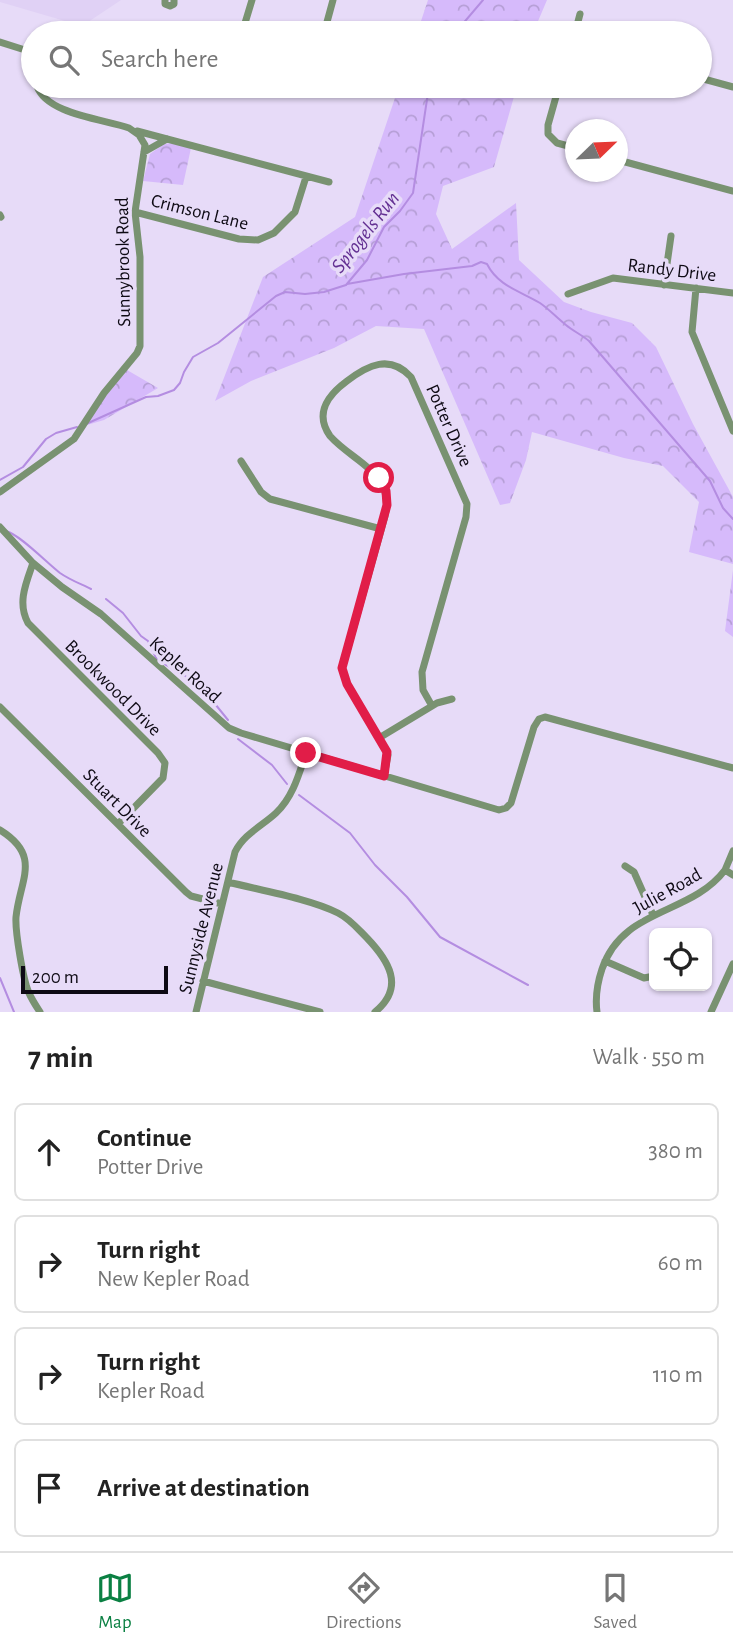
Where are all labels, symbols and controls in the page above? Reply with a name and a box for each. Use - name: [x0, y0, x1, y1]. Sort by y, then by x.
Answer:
- search box: [21, 21, 712, 98]
- icon: search: [45, 41, 83, 79]
- text: Search here: [101, 46, 219, 72]
- north arrow: [565, 119, 628, 182]
- water label: Sprogels Run: [327, 188, 404, 277]
- street label: Crimson Lane: [149, 191, 250, 234]
- street label: Sunnybrook Road: [113, 197, 134, 327]
- street label: Randy Drive: [626, 256, 717, 285]
- street label: Potter Drive: [422, 382, 475, 470]
- route start: [363, 462, 394, 493]
- street label: Kepler Road: [146, 633, 225, 707]
- street label: Brookwood Drive: [61, 636, 165, 740]
- route end: [290, 737, 321, 768]
- street label: Stuart Drive: [79, 765, 155, 841]
- street label: Sunnyside Avenue: [176, 861, 227, 996]
- street label: Julie Road: [631, 865, 705, 918]
- map controls: [649, 928, 712, 991]
- button: locate: [649, 928, 712, 991]
- scale bar: [21, 963, 168, 995]
- text: 200 m: [32, 968, 79, 987]
- text: 7 min: [28, 1043, 93, 1073]
- text: Walk · 550 m: [592, 1046, 705, 1069]
- text: Continue: [97, 1125, 192, 1151]
- icon: ahead: [30, 1133, 68, 1171]
- text: 380 m: [648, 1140, 703, 1163]
- text: Potter Drive: [97, 1156, 203, 1179]
- text: Turn right: [97, 1237, 200, 1263]
- icon: right: [30, 1245, 68, 1283]
- text: 60 m: [658, 1252, 703, 1275]
- text: New Kepler Road: [97, 1268, 250, 1291]
- text: Turn right: [97, 1349, 200, 1375]
- icon: right: [30, 1357, 68, 1395]
- text: 110 m: [653, 1364, 703, 1387]
- text: Kepler Road: [97, 1380, 205, 1403]
- icon: arrive: [30, 1469, 68, 1507]
- text: Arrive at destination: [97, 1475, 310, 1501]
- tab: Map: [96, 1569, 134, 1634]
- tab: Directions: [326, 1569, 402, 1634]
- tab: Saved: [594, 1569, 637, 1634]

